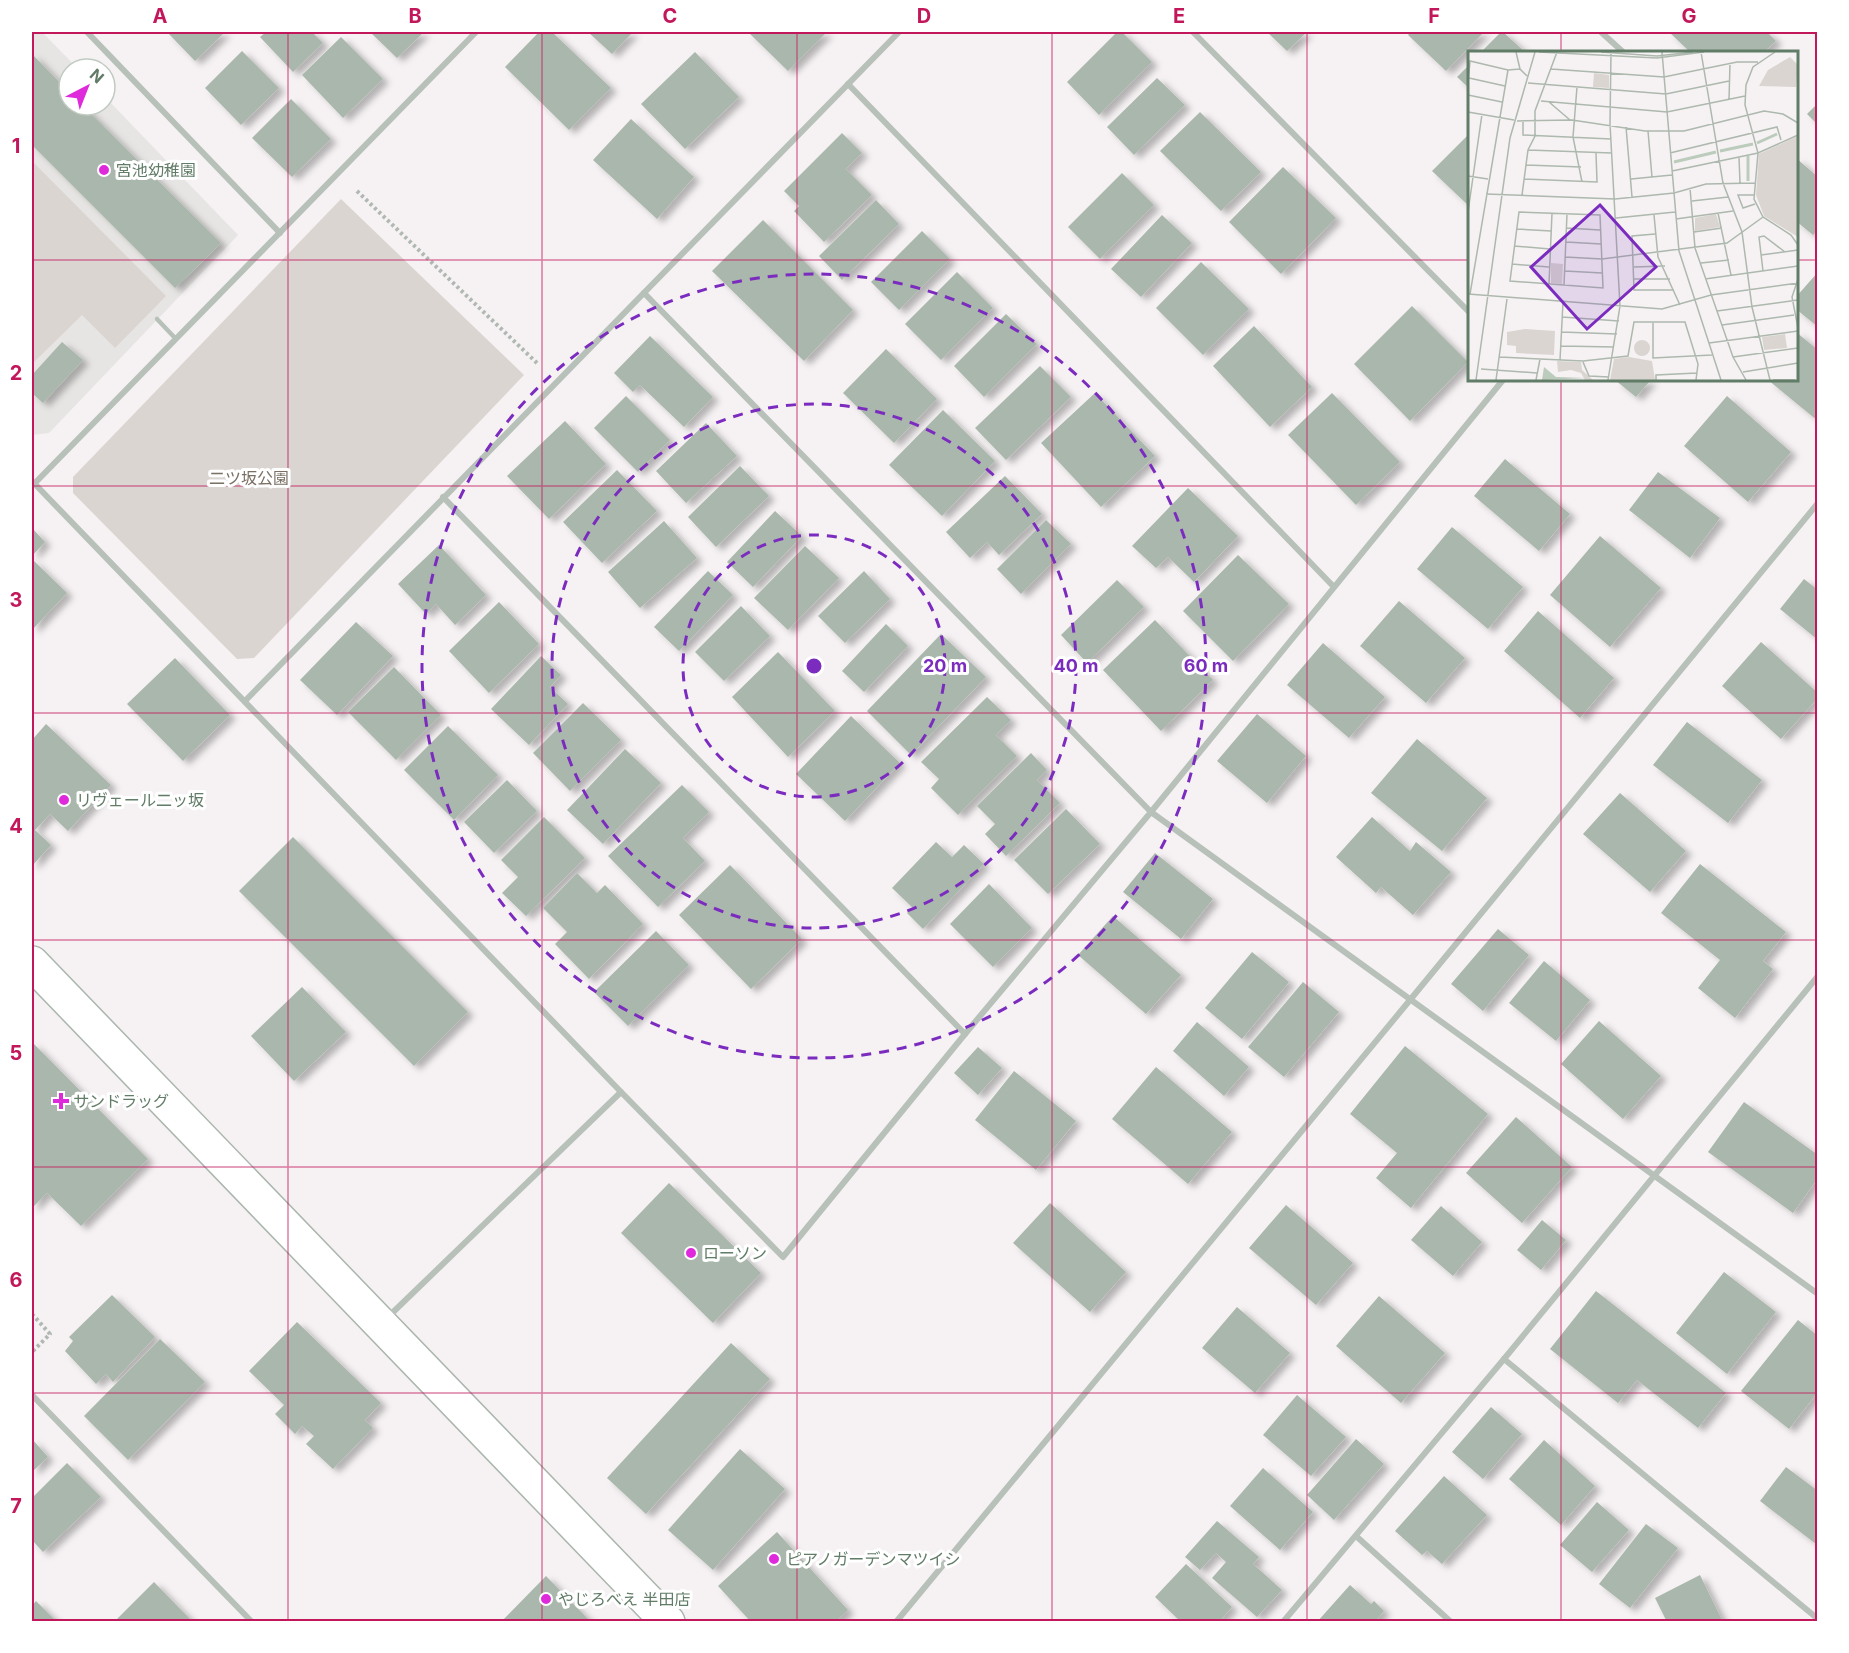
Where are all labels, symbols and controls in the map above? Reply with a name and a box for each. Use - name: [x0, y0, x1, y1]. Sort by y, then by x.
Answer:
- text: A: [153, 4, 168, 28]
- text: B: [408, 4, 422, 28]
- text: C: [663, 4, 677, 28]
- text: D: [917, 4, 931, 28]
- text: E: [1173, 4, 1185, 28]
- text: F: [1428, 4, 1440, 28]
- text: G: [1681, 4, 1697, 28]
- inset map: [1468, 51, 1798, 381]
- north arrow: [57, 57, 117, 117]
- text: N: [86, 64, 108, 87]
- text: 1: [12, 134, 20, 158]
- place label: 宮池幼稚園: [116, 160, 196, 180]
- marker: 宮池幼稚園: [97, 163, 111, 177]
- text: 2: [10, 361, 22, 385]
- park label: 二ツ坂公園: [209, 468, 289, 488]
- text: 3: [10, 588, 22, 612]
- text: 20 m: [923, 655, 967, 676]
- text: 40 m: [1054, 655, 1099, 676]
- text: 60 m: [1184, 655, 1228, 676]
- centre of rings: [804, 656, 824, 676]
- place label: リヴェール二ッ坂: [76, 790, 204, 810]
- marker: リヴェール二ッ坂: [57, 793, 71, 807]
- text: 4: [9, 814, 23, 838]
- text: 5: [10, 1041, 22, 1065]
- place label: サンドラッグ: [73, 1091, 169, 1111]
- marker: サンドラッグ: [54, 1094, 68, 1108]
- place label: ローソン: [703, 1243, 767, 1263]
- marker: ローソン: [684, 1246, 698, 1260]
- text: 6: [10, 1268, 23, 1292]
- text: 7: [10, 1494, 22, 1518]
- place label: ピアノガーデンマツイシ: [786, 1549, 961, 1569]
- marker: ピアノガーデンマツイシ: [767, 1552, 781, 1566]
- place label: やじろべえ 半田店: [558, 1589, 691, 1609]
- marker: やじろべえ 半田店: [539, 1592, 553, 1606]

